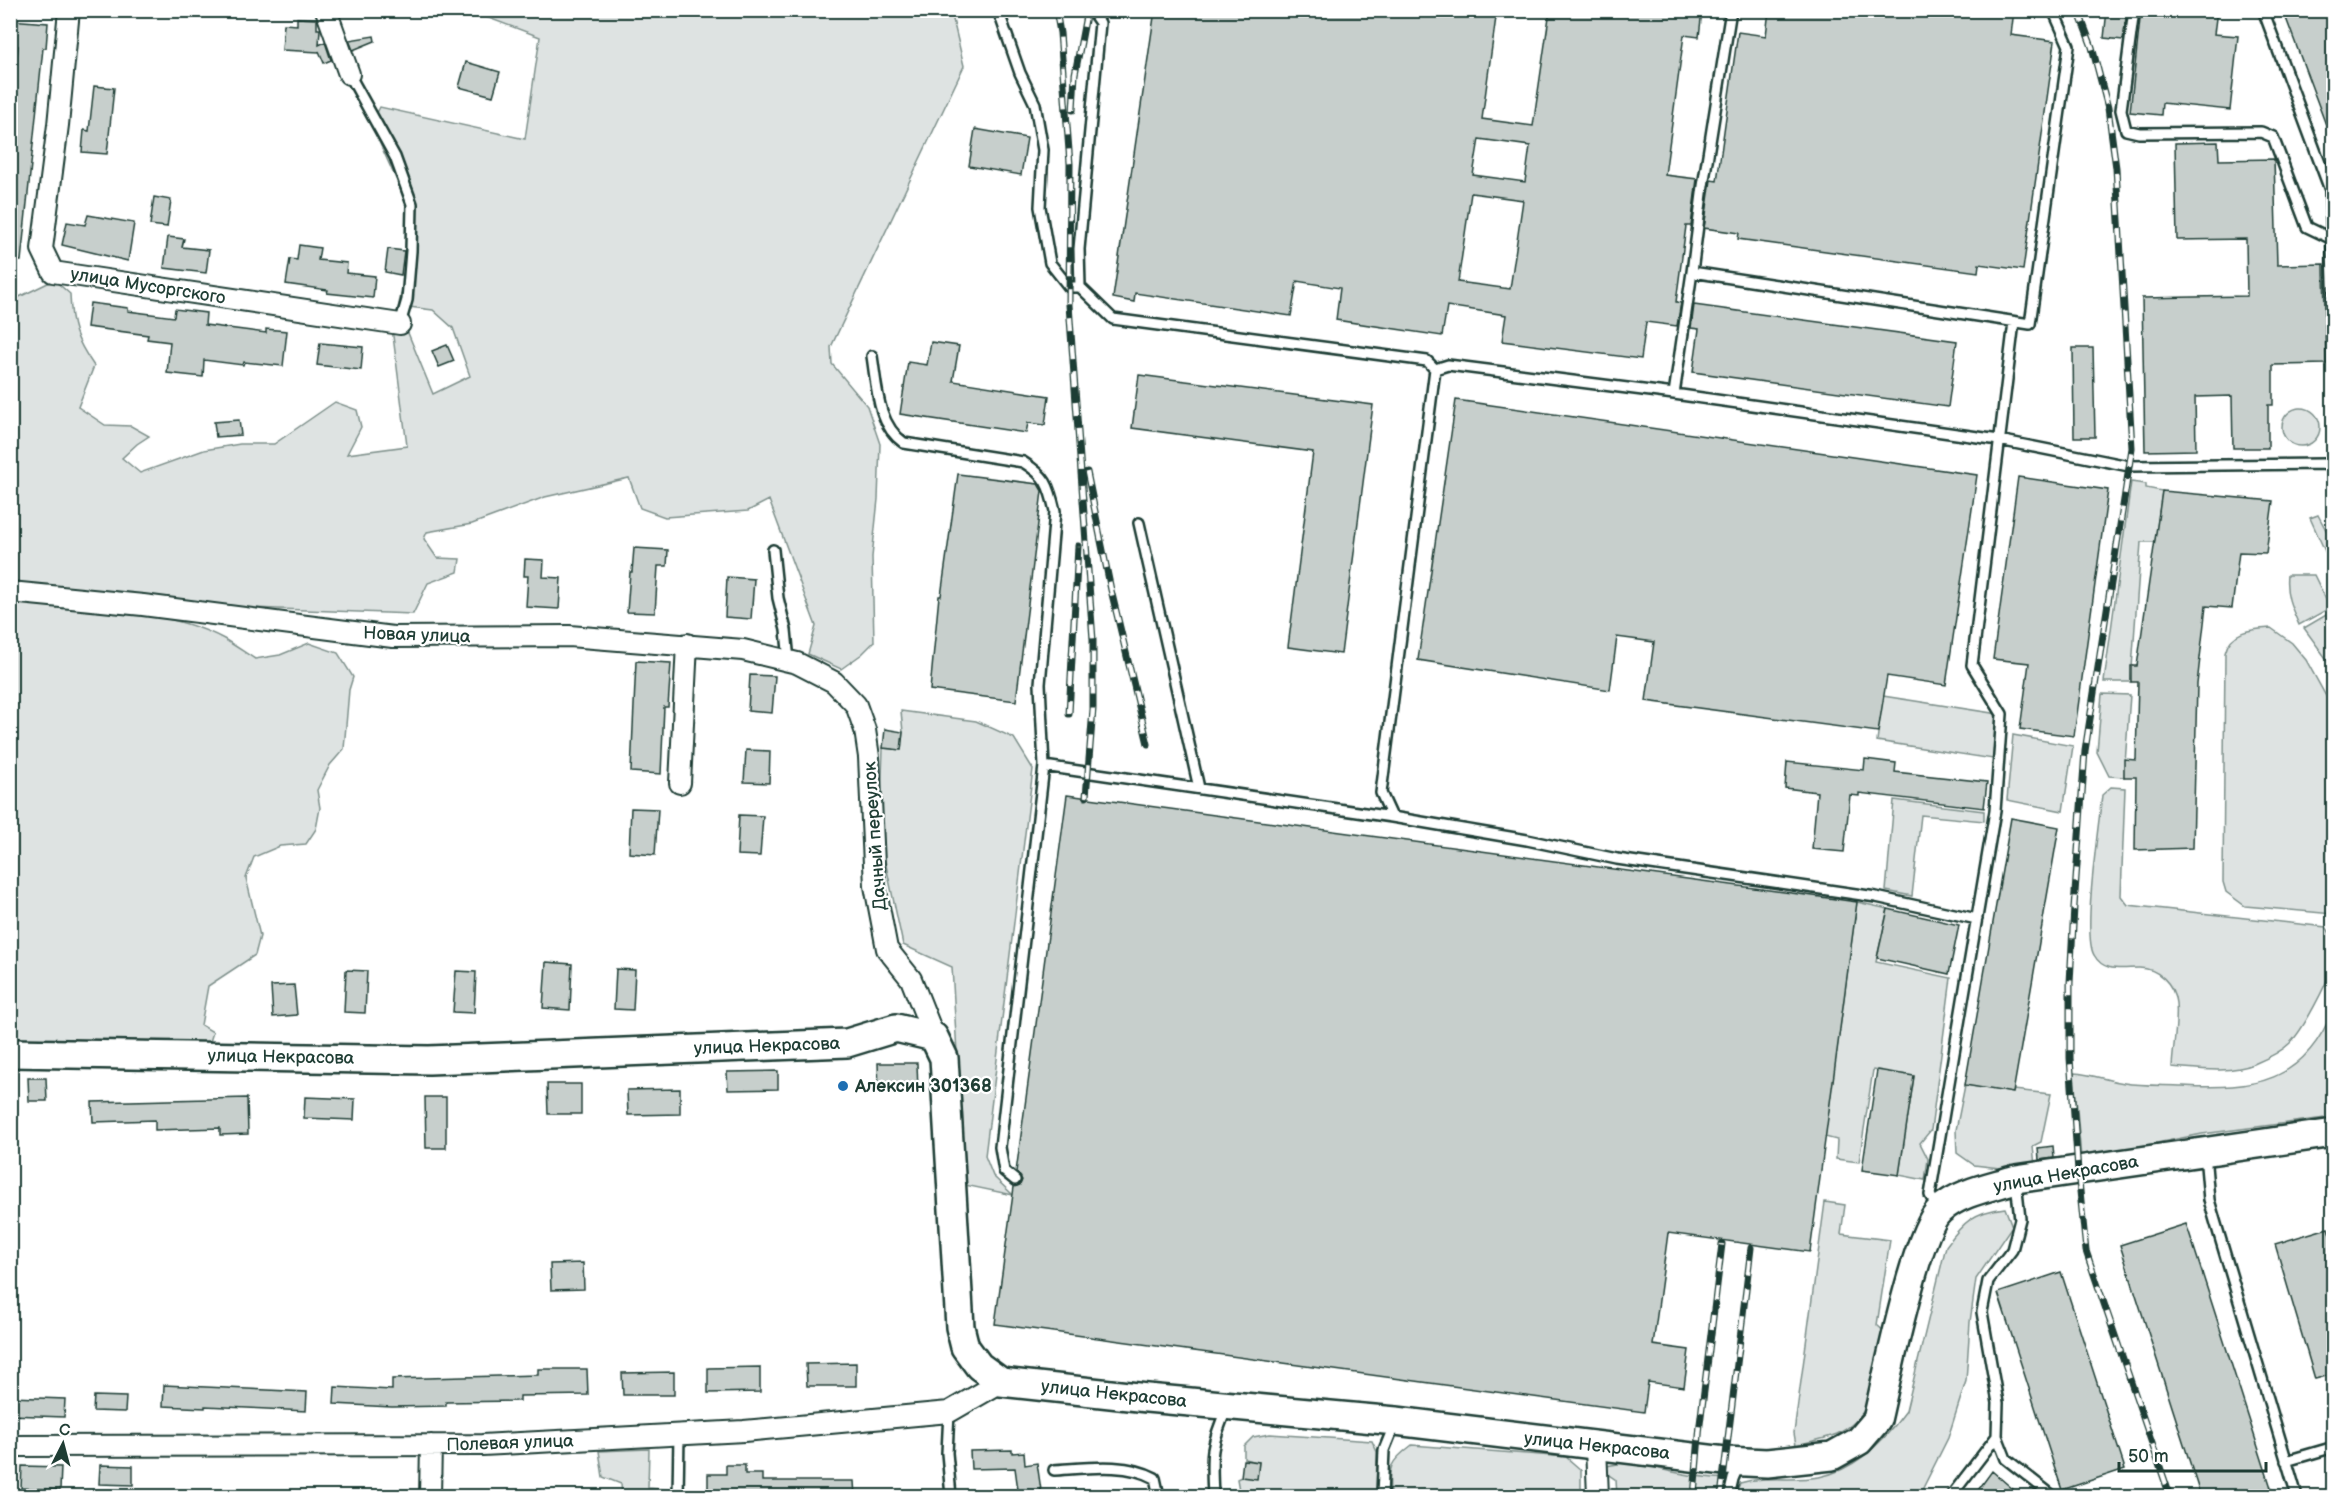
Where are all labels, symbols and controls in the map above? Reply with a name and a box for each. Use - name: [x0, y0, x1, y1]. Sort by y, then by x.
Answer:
- street label: улица Мусоргского: [69, 263, 227, 309]
- street label: Новая улица: [363, 623, 471, 647]
- street label: Дачный переулок: [859, 760, 891, 911]
- street label: улица Некрасова: [693, 1033, 841, 1059]
- street label: улица Некрасова: [207, 1045, 355, 1069]
- place label: Алексин 301368: [854, 1076, 992, 1097]
- marker: Алексин 301368: [836, 1079, 850, 1093]
- street label: улица Некрасова: [1992, 1151, 2140, 1197]
- street label: улица Некрасова: [1040, 1376, 1188, 1412]
- north arrow: [33, 1414, 93, 1474]
- text: С: [58, 1421, 71, 1441]
- street label: улица Некрасова: [1523, 1428, 1671, 1464]
- street label: Полевая улица: [446, 1430, 575, 1456]
- scale bar: [2119, 1435, 2266, 1473]
- text: 50 m: [2128, 1446, 2169, 1467]

